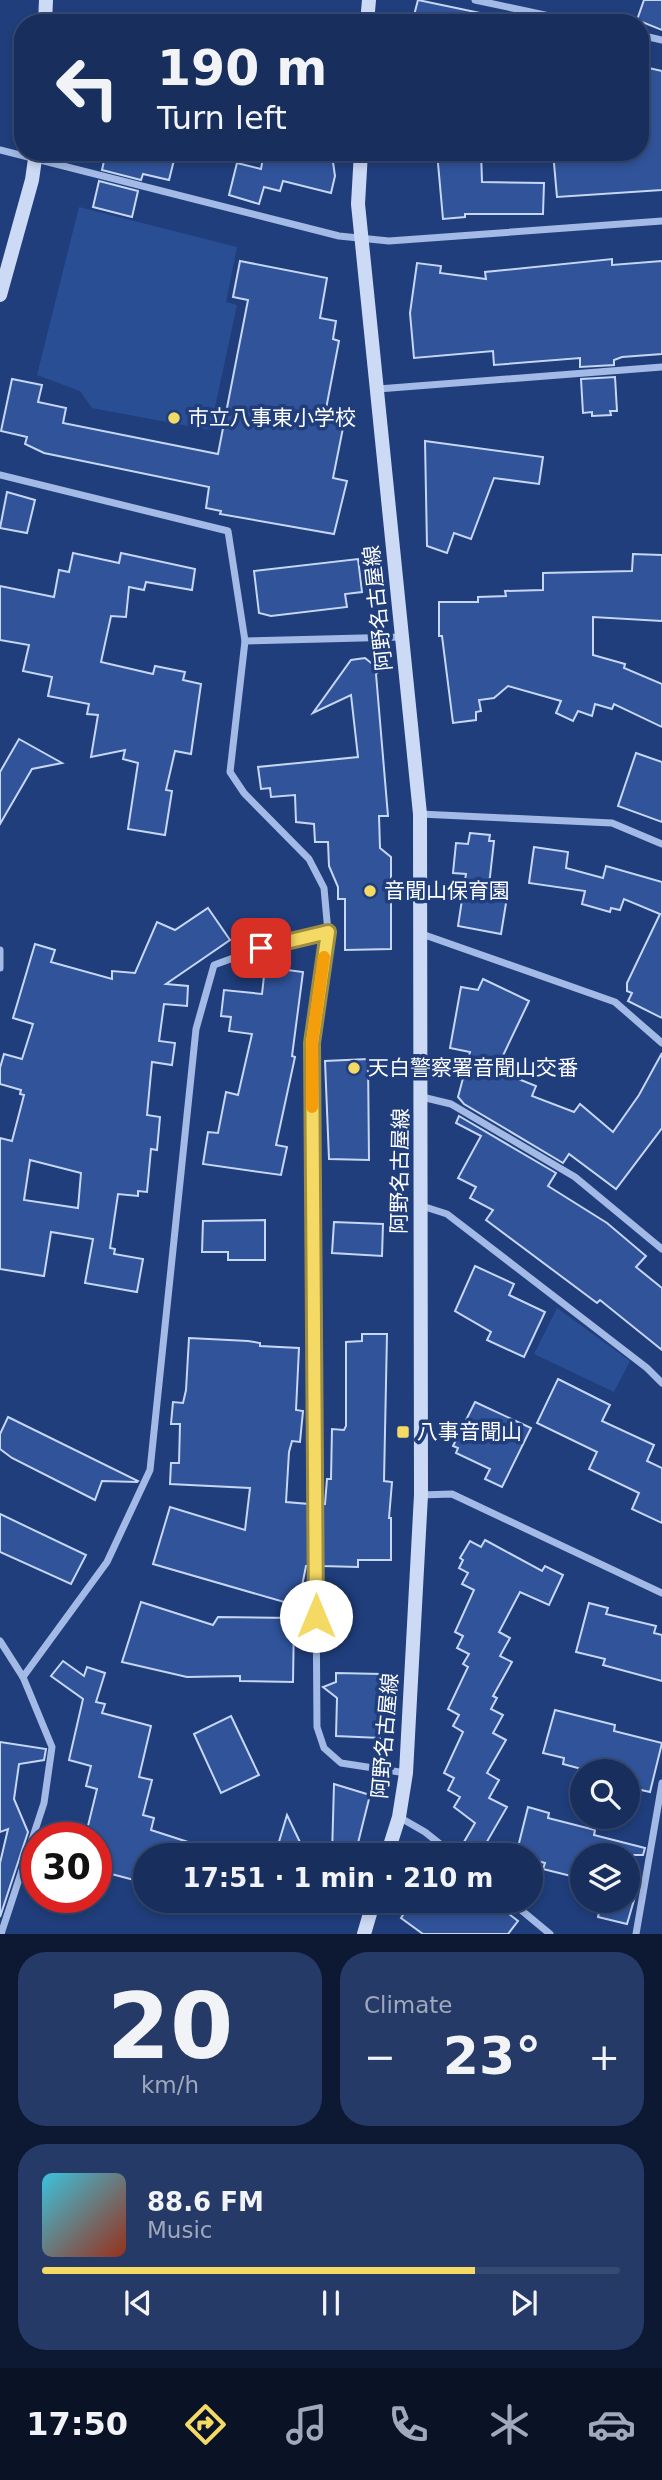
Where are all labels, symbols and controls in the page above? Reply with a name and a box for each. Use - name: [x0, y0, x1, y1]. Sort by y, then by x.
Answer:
- text: 190 m: [157, 40, 327, 97]
- icon: left: [42, 42, 133, 133]
- text: Turn left: [157, 99, 287, 137]
- place label: 市立八事東小学校: [188, 406, 356, 430]
- marker: 市立八事東小学校: [166, 410, 182, 426]
- street label: 阿野名古屋線: [359, 544, 397, 672]
- place label: 音聞山保育園: [384, 879, 510, 903]
- marker: 音聞山保育園: [362, 883, 378, 899]
- pin: [231, 918, 291, 978]
- icon: arrive: [242, 929, 280, 967]
- place label: 天白警察署音聞山交番: [368, 1056, 578, 1080]
- marker: 天白警察署音聞山交番: [346, 1060, 362, 1076]
- street label: 阿野名古屋線: [387, 1108, 413, 1234]
- place label: 八事音聞山: [417, 1420, 522, 1444]
- marker: 八事音聞山: [395, 1424, 411, 1440]
- position arrow: [279, 1579, 353, 1653]
- street label: 阿野名古屋線: [368, 1672, 402, 1800]
- map controls: [570, 1759, 640, 1913]
- button: search: [570, 1759, 640, 1829]
- speed limit sign: 30: [21, 1822, 112, 1913]
- button: layers: [570, 1843, 640, 1913]
- text: 17:51 · 1 min · 210 m: [183, 1863, 493, 1893]
- text: 20: [107, 1974, 233, 2079]
- text: Climate: [364, 1992, 453, 2018]
- text: 23°: [443, 2026, 541, 2086]
- text: −: [364, 2035, 396, 2079]
- text: +: [588, 2035, 620, 2079]
- text: km/h: [141, 2072, 199, 2098]
- text: 88.6 FM: [147, 2187, 264, 2217]
- text: Music: [147, 2217, 212, 2243]
- icon: previous: [119, 2284, 157, 2322]
- icon: pause: [312, 2284, 350, 2322]
- icon: next: [505, 2284, 543, 2322]
- icon: directions: [181, 2400, 230, 2449]
- icon: music: [282, 2400, 331, 2449]
- icon: phone: [384, 2400, 433, 2449]
- icon: climate: [485, 2400, 534, 2449]
- icon: car: [587, 2400, 636, 2449]
- text: 17:50: [26, 2405, 128, 2443]

